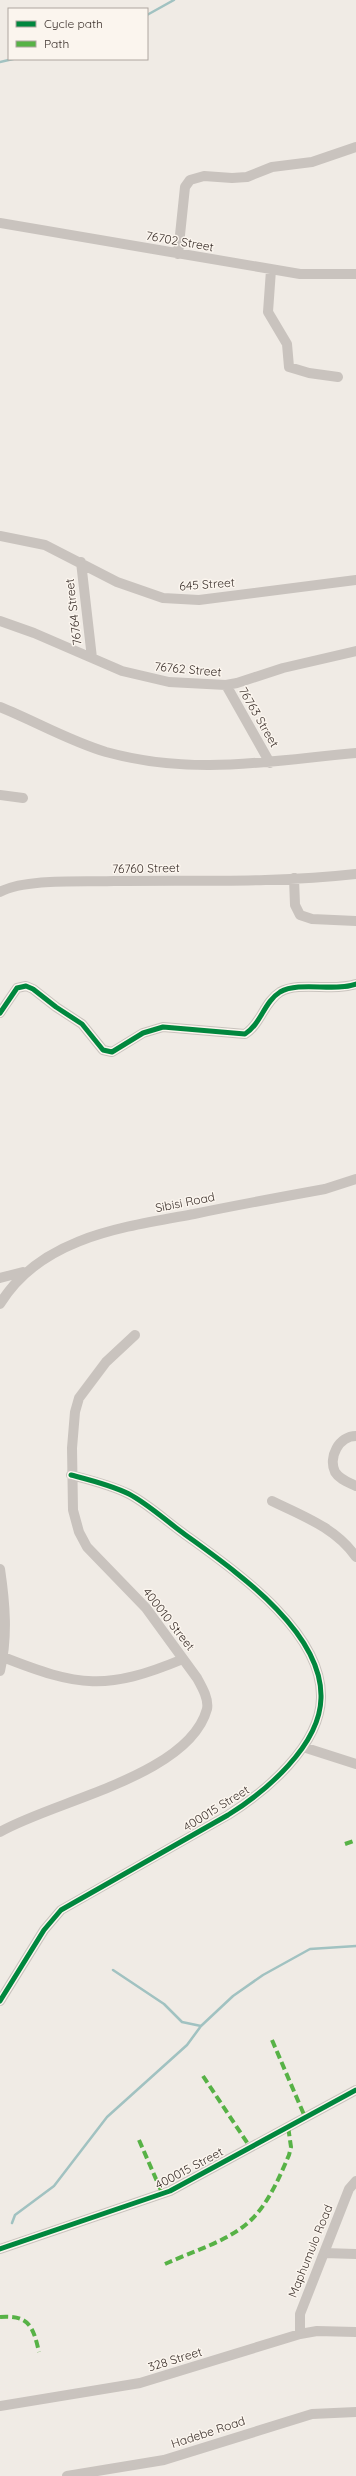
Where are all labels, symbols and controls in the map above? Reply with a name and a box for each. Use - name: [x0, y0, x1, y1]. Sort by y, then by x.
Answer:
- legend: [8, 8, 148, 60]
- text: Cycle path: [44, 16, 103, 31]
- text: Path: [44, 36, 69, 51]
- street label: 76702 Street: [145, 228, 215, 254]
- street label: 645 Street: [179, 575, 235, 593]
- street label: 76764 Street: [61, 578, 85, 646]
- street label: 76762 Street: [154, 659, 222, 679]
- street label: 76763 Street: [236, 684, 282, 750]
- street label: 76760 Street: [112, 860, 180, 876]
- street label: Sibisi Road: [154, 1189, 216, 1215]
- street label: 400010 Street: [140, 1585, 198, 1653]
- street label: 400015 Street: [180, 1782, 252, 1834]
- street label: 400015 Street: [152, 2144, 226, 2192]
- street label: Maphumulo Road: [285, 2202, 335, 2300]
- street label: 328 Street: [146, 2344, 204, 2374]
- street label: Hadebe Road: [169, 2413, 247, 2451]

